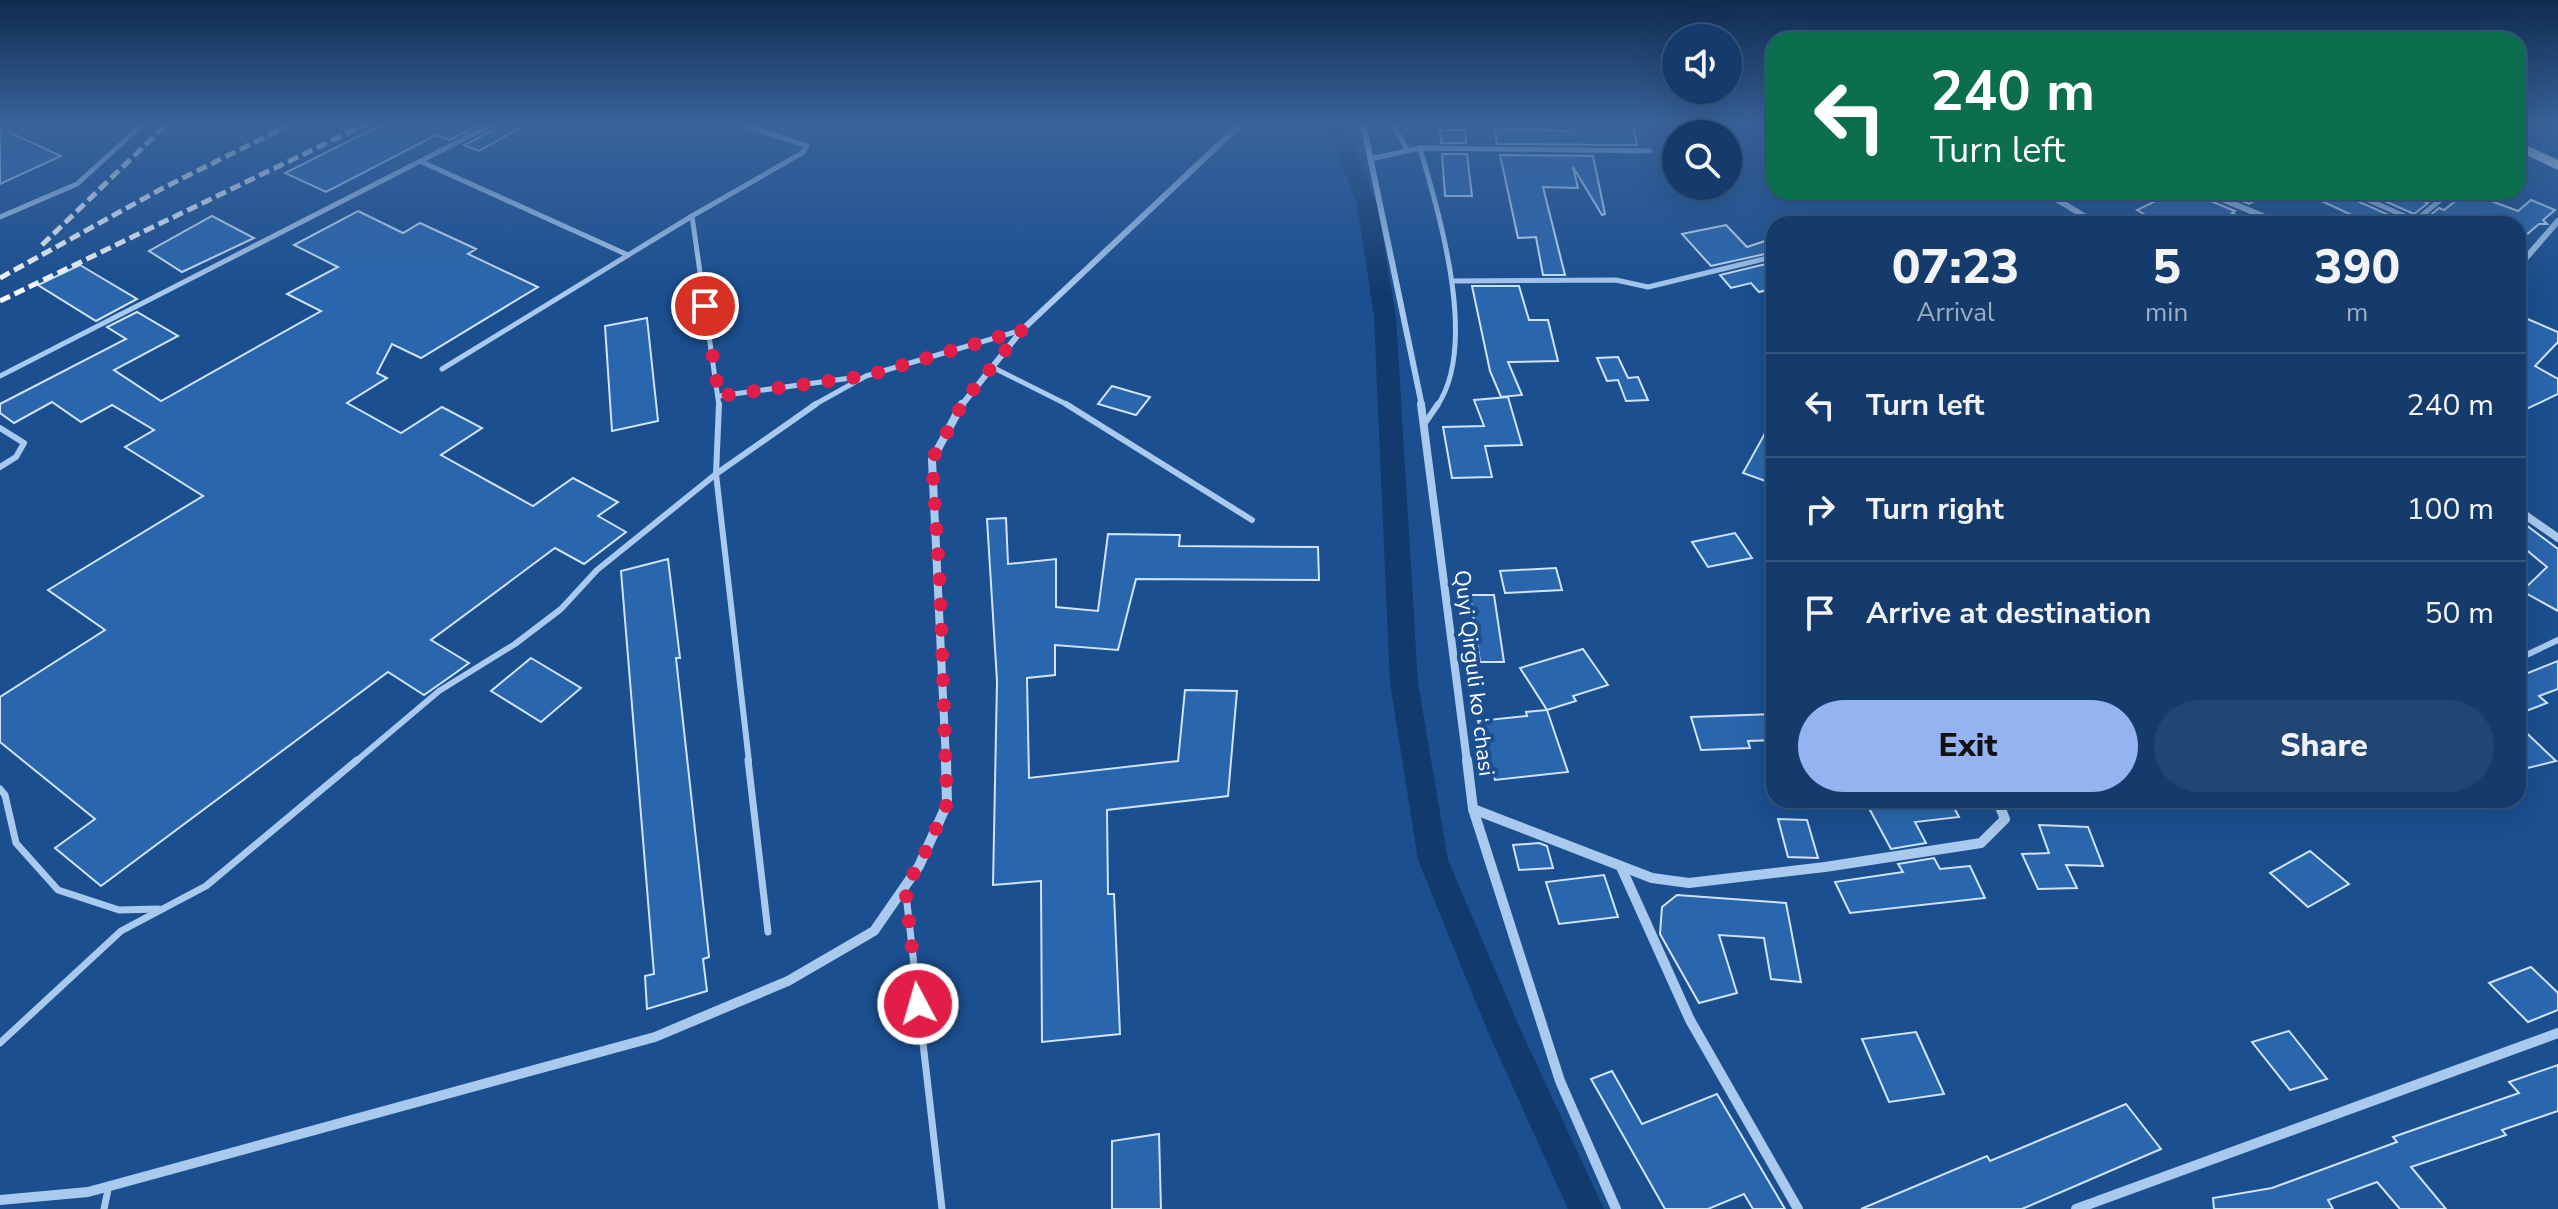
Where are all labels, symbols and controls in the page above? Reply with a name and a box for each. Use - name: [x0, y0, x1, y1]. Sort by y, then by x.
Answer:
- map controls: [1662, 24, 1742, 200]
- button: sound: [1662, 24, 1742, 104]
- text: 240 m: [1930, 53, 2095, 130]
- icon: left: [1798, 64, 1902, 168]
- button: search: [1662, 120, 1742, 200]
- text: Turn left: [1930, 126, 2065, 175]
- text: 07:23: [1892, 234, 2019, 300]
- text: 5: [2152, 234, 2181, 300]
- text: 390: [2314, 234, 2400, 300]
- pin: [671, 272, 739, 340]
- icon: arrive: [683, 284, 727, 328]
- text: Arrival: [1916, 295, 1995, 330]
- text: min: [2145, 295, 2188, 330]
- text: m: [2346, 295, 2368, 330]
- icon: left: [1798, 383, 1842, 427]
- text: Turn left: [1866, 385, 1984, 426]
- text: 240 m: [2407, 385, 2494, 426]
- icon: right: [1798, 487, 1842, 531]
- text: Turn right: [1866, 489, 2004, 530]
- text: 100 m: [2407, 489, 2494, 530]
- street label: Quyi Qirguli koʻchasi: [1446, 568, 1502, 778]
- icon: arrive: [1798, 591, 1842, 635]
- text: Arrive at destination: [1866, 593, 2151, 634]
- text: 50 m: [2425, 593, 2494, 634]
- button: Exit: [1798, 700, 2138, 792]
- button: Share: [2154, 700, 2494, 792]
- position arrow: [876, 962, 960, 1046]

